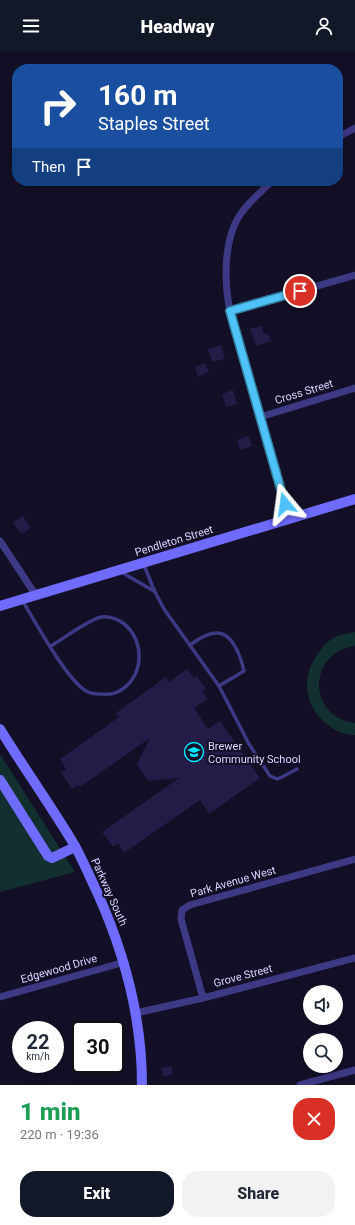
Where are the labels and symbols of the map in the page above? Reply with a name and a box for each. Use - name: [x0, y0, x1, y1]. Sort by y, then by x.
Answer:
- pin: [283, 274, 317, 308]
- street label: Cross Street: [273, 377, 335, 407]
- position arrow: [264, 483, 306, 525]
- street label: Pendleton Street: [133, 523, 215, 559]
- place label: Brewer Community School: [208, 740, 301, 766]
- school or university icon: Brewer Community School: [183, 741, 205, 763]
- street label: Parkway South: [88, 856, 130, 928]
- street label: Park Avenue West: [189, 863, 278, 900]
- street label: Edgewood Drive: [19, 952, 99, 986]
- street label: Grove Street: [212, 962, 274, 990]
- speed limit sign: 30: [72, 1021, 124, 1073]

